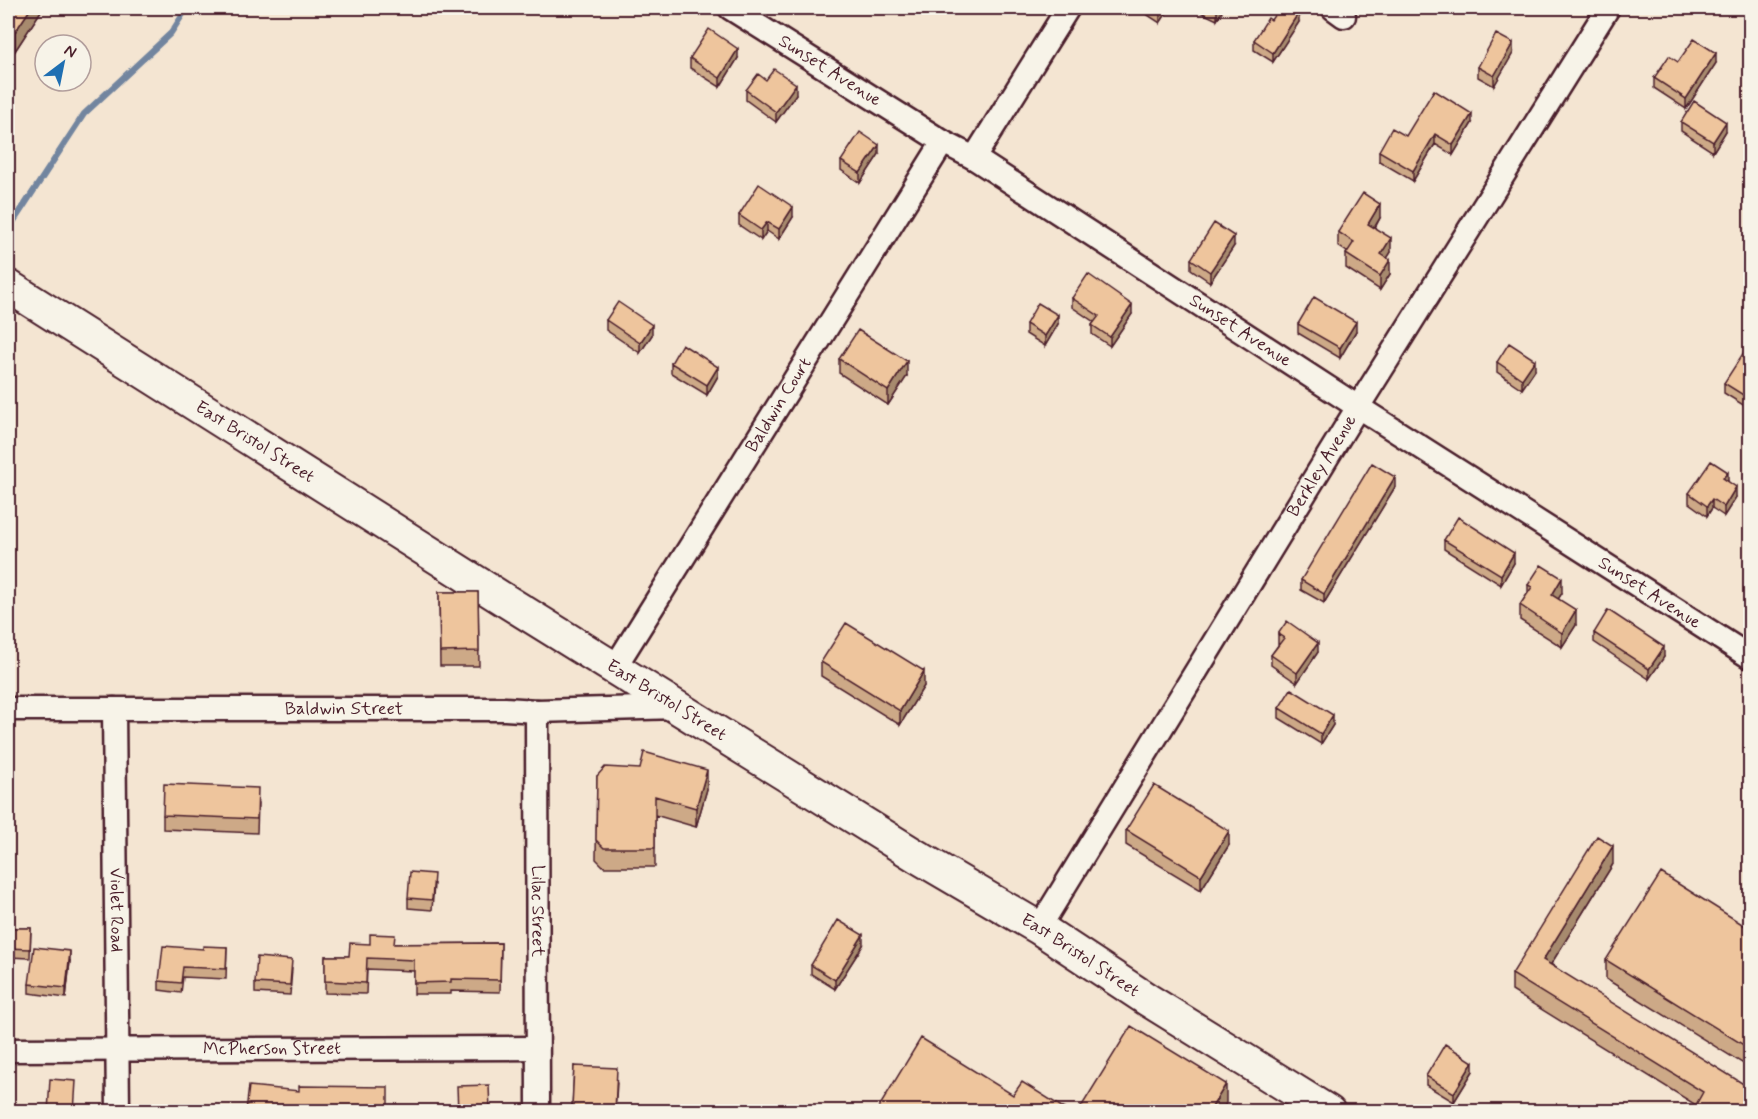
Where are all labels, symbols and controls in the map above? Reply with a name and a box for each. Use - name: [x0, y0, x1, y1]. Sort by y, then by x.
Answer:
- street label: Sunset Avenue: [774, 29, 886, 112]
- north arrow: [33, 33, 93, 93]
- text: N: [60, 40, 80, 63]
- street label: Sunset Avenue: [1185, 289, 1296, 373]
- street label: Baldwin Court: [740, 353, 818, 457]
- street label: East Bristol Street: [190, 395, 319, 489]
- street label: Berkley Avenue: [1282, 410, 1362, 521]
- street label: Sunset Avenue: [1594, 551, 1706, 635]
- street label: East Bristol Street: [602, 654, 731, 747]
- street label: Baldwin Street: [285, 697, 403, 721]
- street label: Lilac Street: [525, 865, 550, 957]
- street label: Violet Road: [104, 868, 128, 952]
- street label: East Bristol Street: [1016, 908, 1144, 1003]
- street label: McPherson Street: [203, 1037, 341, 1061]

